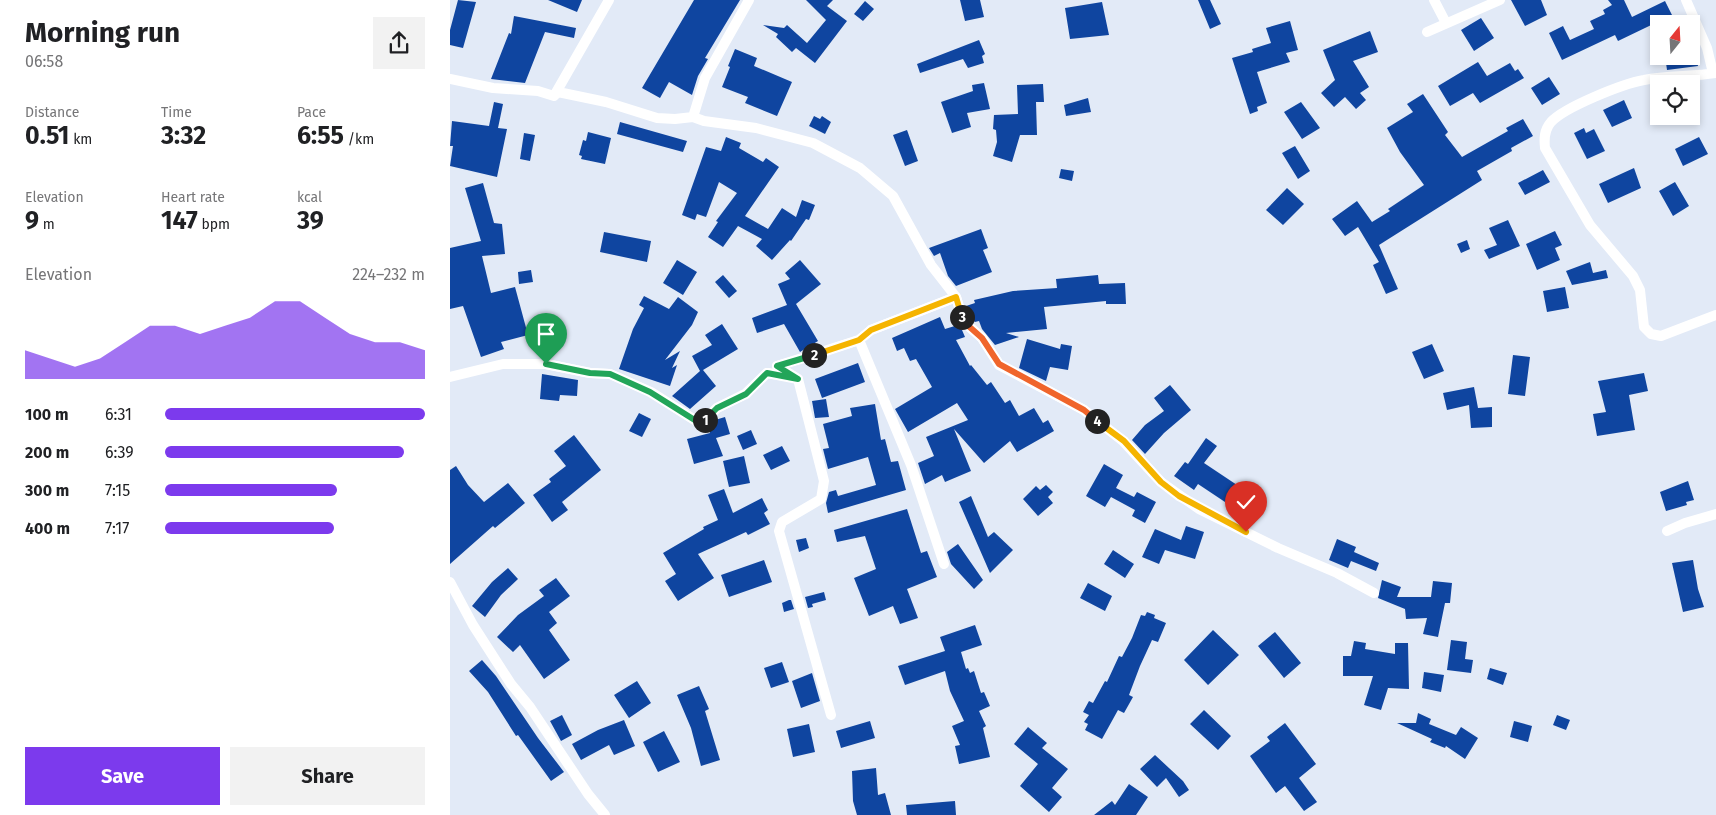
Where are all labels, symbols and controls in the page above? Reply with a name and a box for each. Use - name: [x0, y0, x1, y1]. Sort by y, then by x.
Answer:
- north arrow: [1650, 15, 1700, 65]
- map controls: [1650, 15, 1700, 125]
- text: Morning run: [25, 16, 180, 49]
- button: share: [373, 17, 425, 69]
- text: 06:58: [25, 52, 63, 71]
- button: locate: [1650, 75, 1700, 125]
- text: Distance: [25, 104, 79, 121]
- text: Time: [161, 104, 192, 121]
- text: Pace: [297, 104, 326, 121]
- text: 0.51: [25, 121, 69, 151]
- text: 3:32: [161, 121, 206, 151]
- text: 6:55: [297, 121, 344, 151]
- text: km: [69, 131, 92, 148]
- text: /km: [344, 131, 374, 148]
- text: Elevation: [25, 189, 84, 206]
- text: Heart rate: [161, 189, 225, 206]
- text: kcal: [297, 189, 322, 206]
- text: 9: [25, 206, 39, 236]
- text: 147: [161, 206, 198, 236]
- text: 39: [297, 206, 324, 236]
- text: m: [39, 216, 55, 233]
- text: bpm: [198, 216, 230, 233]
- text: Elevation: [25, 265, 92, 284]
- text: 224–232 m: [352, 265, 425, 284]
- pin: 3: [950, 304, 974, 330]
- text: 3: [959, 309, 966, 326]
- pin: [525, 313, 567, 364]
- icon: arrive: [532, 320, 560, 348]
- pin: 2: [802, 342, 826, 368]
- text: 2: [811, 347, 818, 364]
- text: 100 m: [25, 405, 68, 424]
- text: 6:31: [105, 405, 132, 424]
- pin: 1: [692, 408, 718, 432]
- pin: 4: [1084, 408, 1110, 434]
- text: 1: [702, 412, 709, 429]
- text: 4: [1094, 413, 1101, 430]
- text: 200 m: [25, 443, 69, 462]
- text: 6:39: [105, 443, 134, 462]
- text: 300 m: [25, 481, 69, 500]
- text: 7:15: [105, 481, 130, 500]
- pin: [1225, 481, 1267, 532]
- icon: check: [1232, 488, 1260, 516]
- text: 400 m: [25, 519, 70, 538]
- text: 7:17: [105, 519, 129, 538]
- button: Save: [25, 747, 220, 805]
- button: Share: [230, 747, 425, 805]

